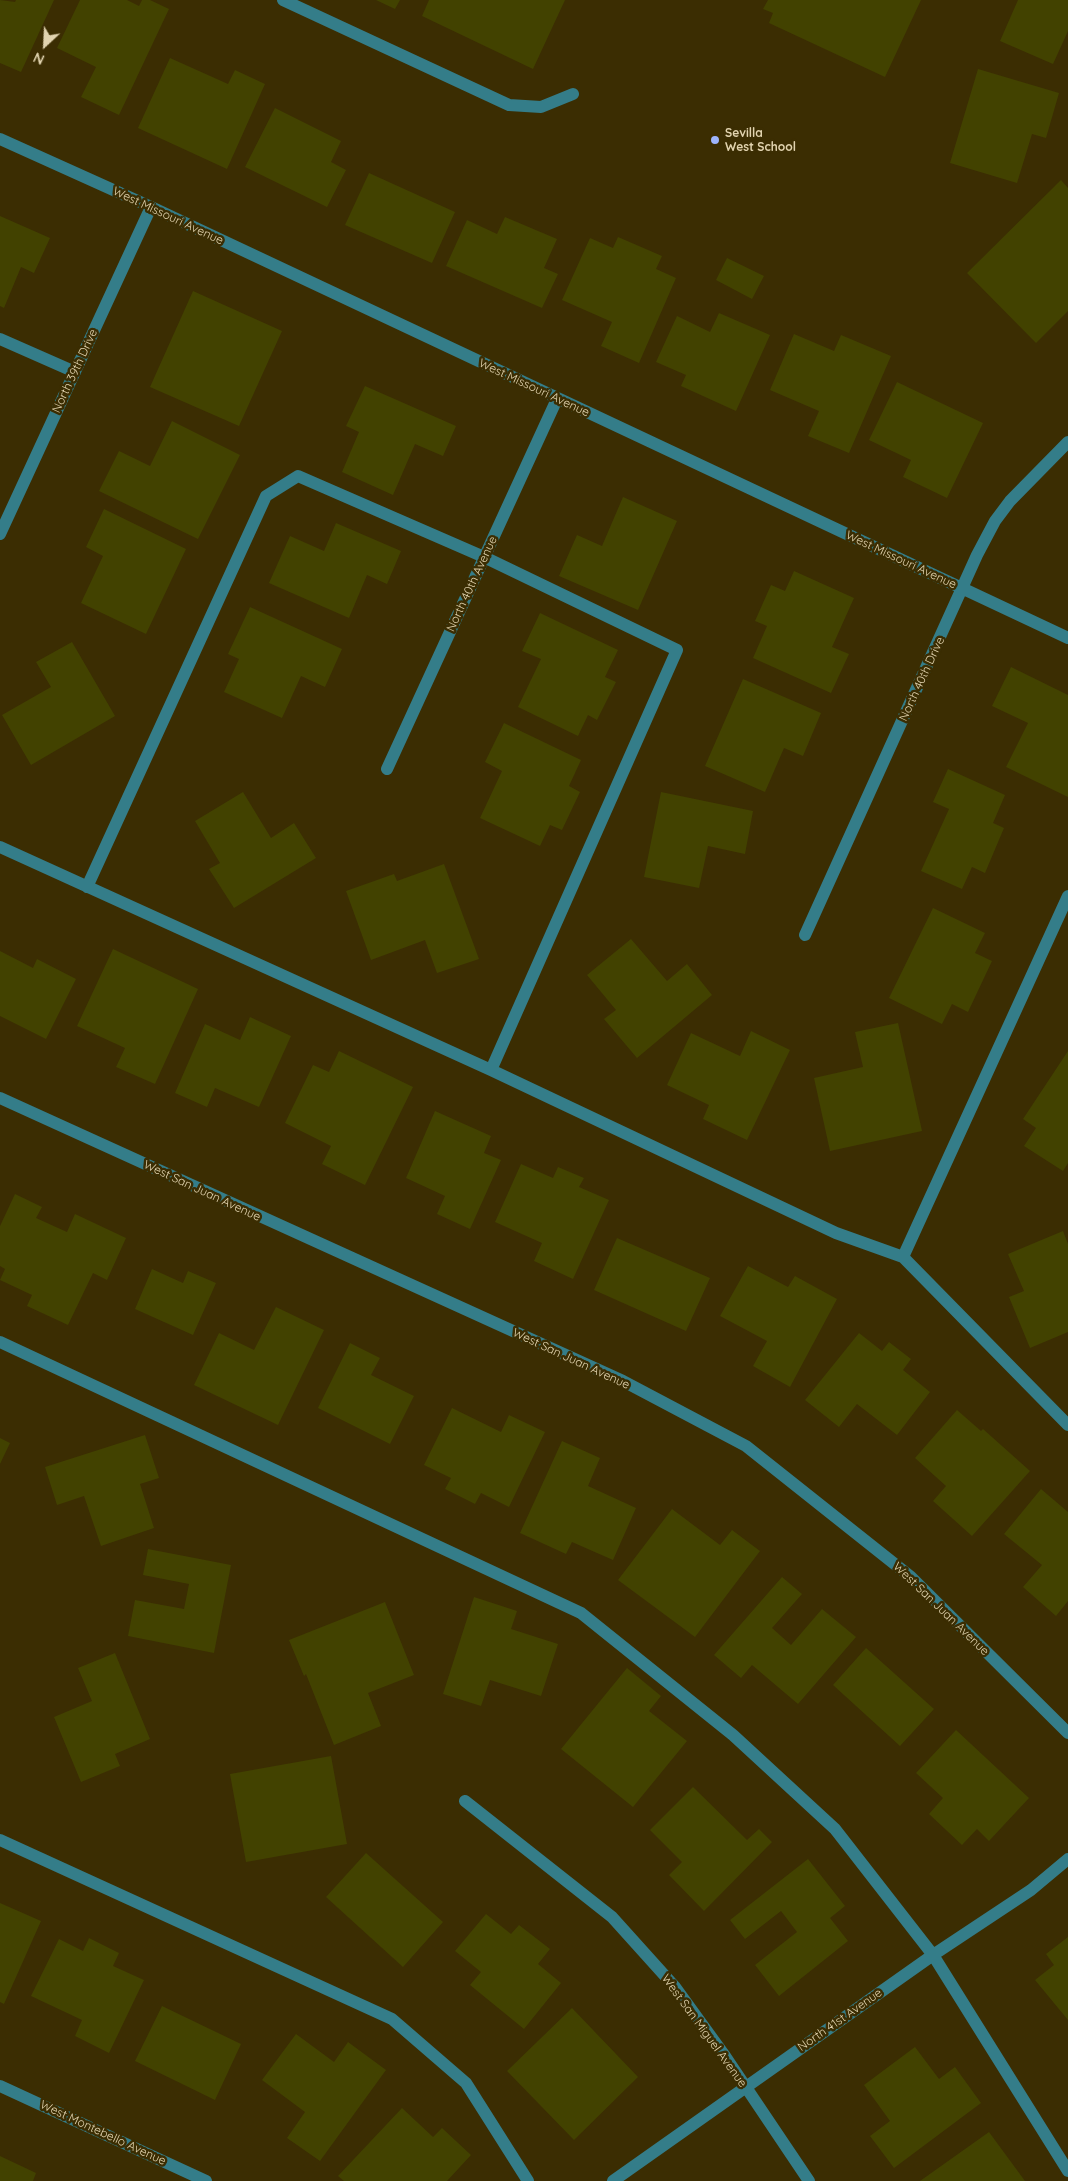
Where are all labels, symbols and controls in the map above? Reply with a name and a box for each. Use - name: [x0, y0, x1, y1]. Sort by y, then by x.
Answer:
- north arrow: [20, 20, 70, 70]
- text: N: [30, 48, 47, 69]
- place label: Sevilla West School: [725, 126, 796, 154]
- marker: Sevilla West School: [709, 134, 721, 146]
- street label: West Missouri Avenue: [110, 184, 226, 248]
- street label: North 39th Drive: [49, 327, 101, 415]
- street label: West Missouri Avenue: [476, 356, 592, 420]
- street label: West Missouri Avenue: [843, 528, 959, 592]
- street label: North 40th Avenue: [444, 534, 500, 634]
- street label: North 40th Drive: [896, 635, 948, 723]
- street label: West San Juan Avenue: [141, 1158, 263, 1224]
- street label: West San Juan Avenue: [510, 1326, 632, 1392]
- street label: West San Juan Avenue: [890, 1559, 992, 1659]
- street label: West San Miguel Avenue: [658, 1972, 750, 2090]
- street label: North 41st Avenue: [795, 1986, 885, 2054]
- street label: West Montebello Avenue: [38, 2098, 168, 2168]

